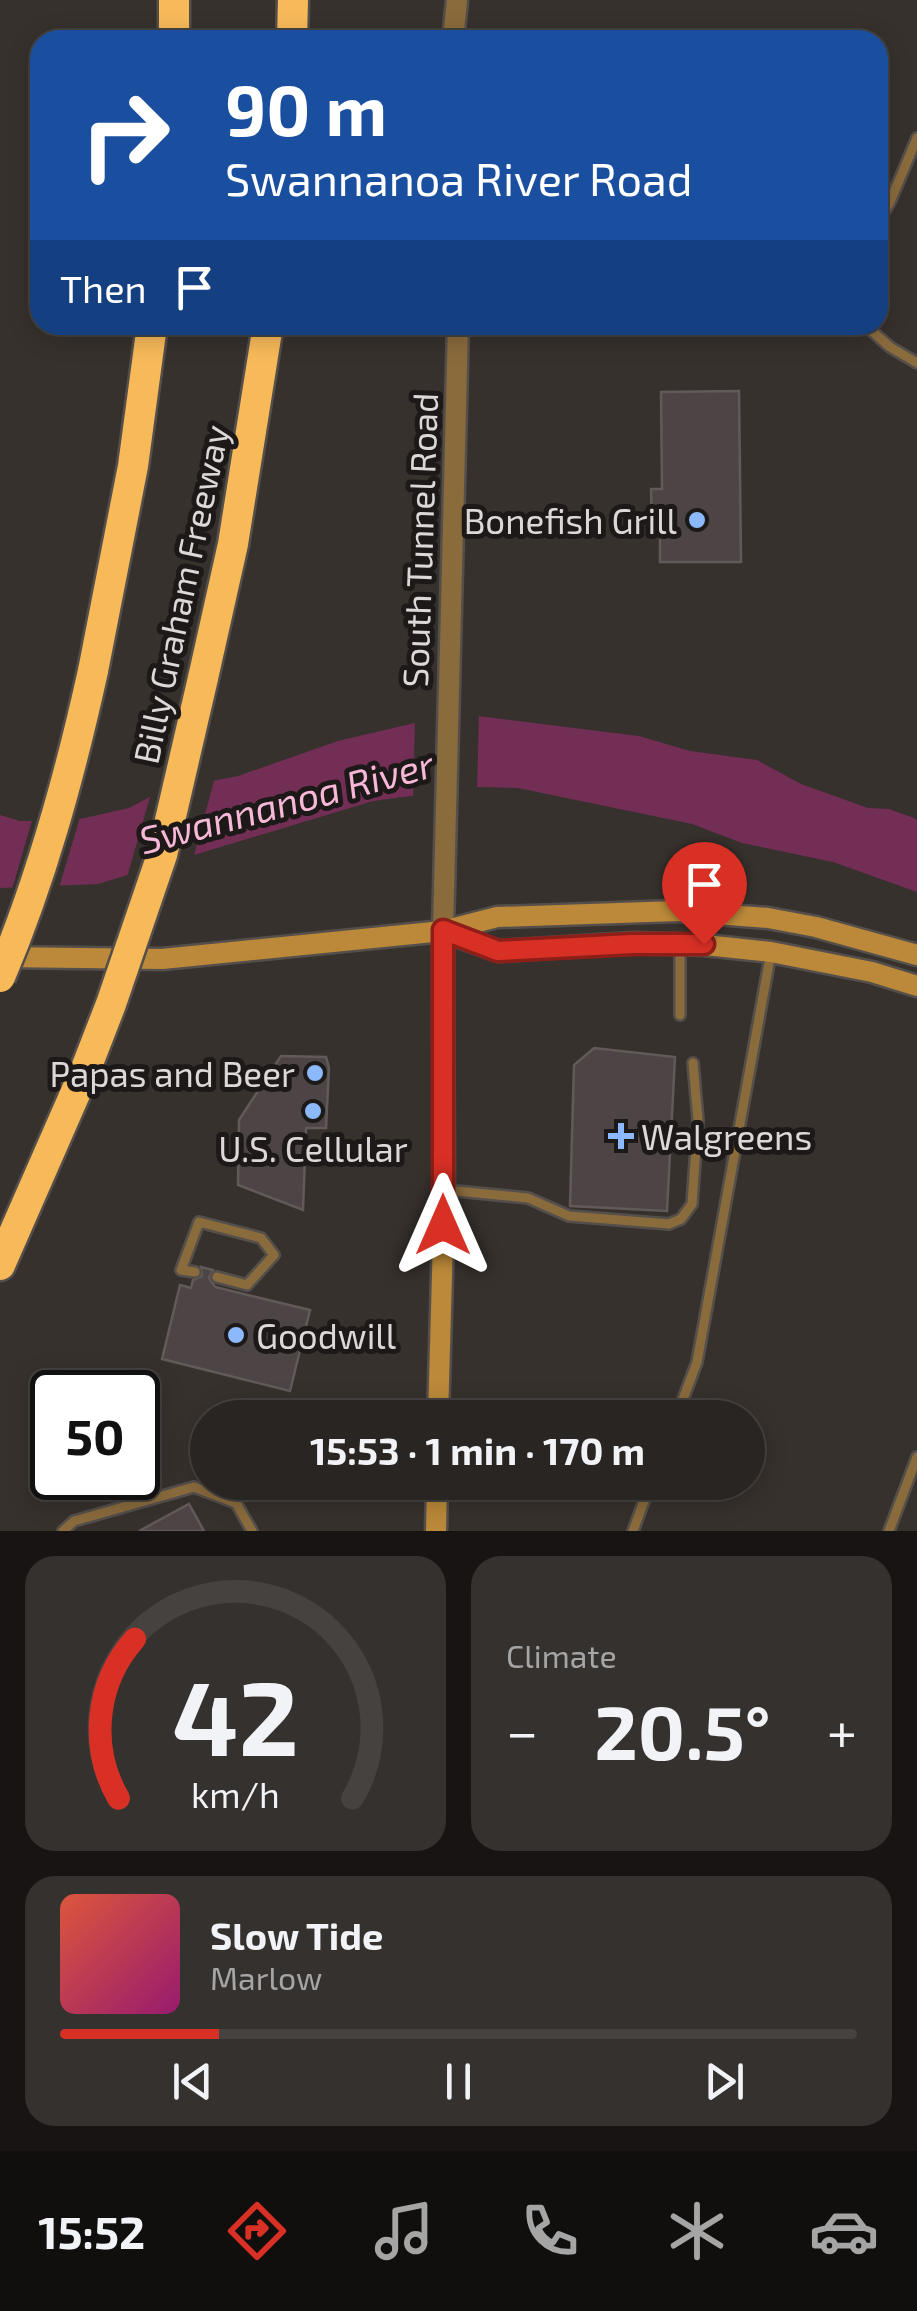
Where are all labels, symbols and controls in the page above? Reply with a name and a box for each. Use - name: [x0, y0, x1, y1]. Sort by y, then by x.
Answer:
- text: 90 m: [225, 66, 387, 150]
- icon: right: [60, 70, 190, 200]
- text: Swannanoa River Road: [225, 151, 693, 205]
- icon: arrive: [167, 260, 222, 315]
- text: Then: [60, 265, 147, 311]
- street label: South Tunnel Road: [393, 392, 445, 688]
- street label: Billy Graham Freeway: [124, 421, 236, 767]
- place label: Bonefish Grill: [464, 499, 678, 541]
- marker: Bonefish Grill: [686, 509, 708, 531]
- water label: Swannanoa River: [134, 739, 439, 862]
- pin: [662, 842, 747, 945]
- icon: arrive: [677, 857, 732, 912]
- place label: Papas and Beer: [49, 1052, 295, 1094]
- marker: Papas and Beer: [304, 1062, 326, 1084]
- marker: U.S. Cellular: [302, 1100, 324, 1122]
- place label: Walgreens: [641, 1115, 812, 1157]
- marker: Walgreens: [610, 1125, 632, 1147]
- place label: U.S. Cellular: [218, 1127, 408, 1169]
- position arrow: [391, 1173, 495, 1277]
- place label: Goodwill: [256, 1314, 397, 1356]
- marker: Goodwill: [225, 1324, 247, 1346]
- speed limit sign: 50: [30, 1370, 160, 1500]
- text: 15:53 · 1 min · 170 m: [310, 1427, 645, 1473]
- text: Climate: [506, 1636, 617, 1674]
- text: 42: [172, 1652, 299, 1777]
- text: 20.5°: [594, 1685, 771, 1775]
- text: −: [506, 1697, 538, 1763]
- text: +: [827, 1697, 857, 1763]
- text: km/h: [191, 1772, 280, 1815]
- text: Slow Tide: [210, 1912, 383, 1958]
- text: Marlow: [210, 1958, 322, 1996]
- icon: previous: [165, 2054, 220, 2109]
- icon: pause: [431, 2054, 486, 2109]
- icon: next: [697, 2054, 752, 2109]
- icon: directions: [222, 2196, 292, 2266]
- icon: music: [369, 2196, 439, 2266]
- icon: phone: [515, 2196, 585, 2266]
- icon: climate: [662, 2196, 732, 2266]
- icon: car: [809, 2196, 879, 2266]
- text: 15:52: [38, 2204, 145, 2258]

